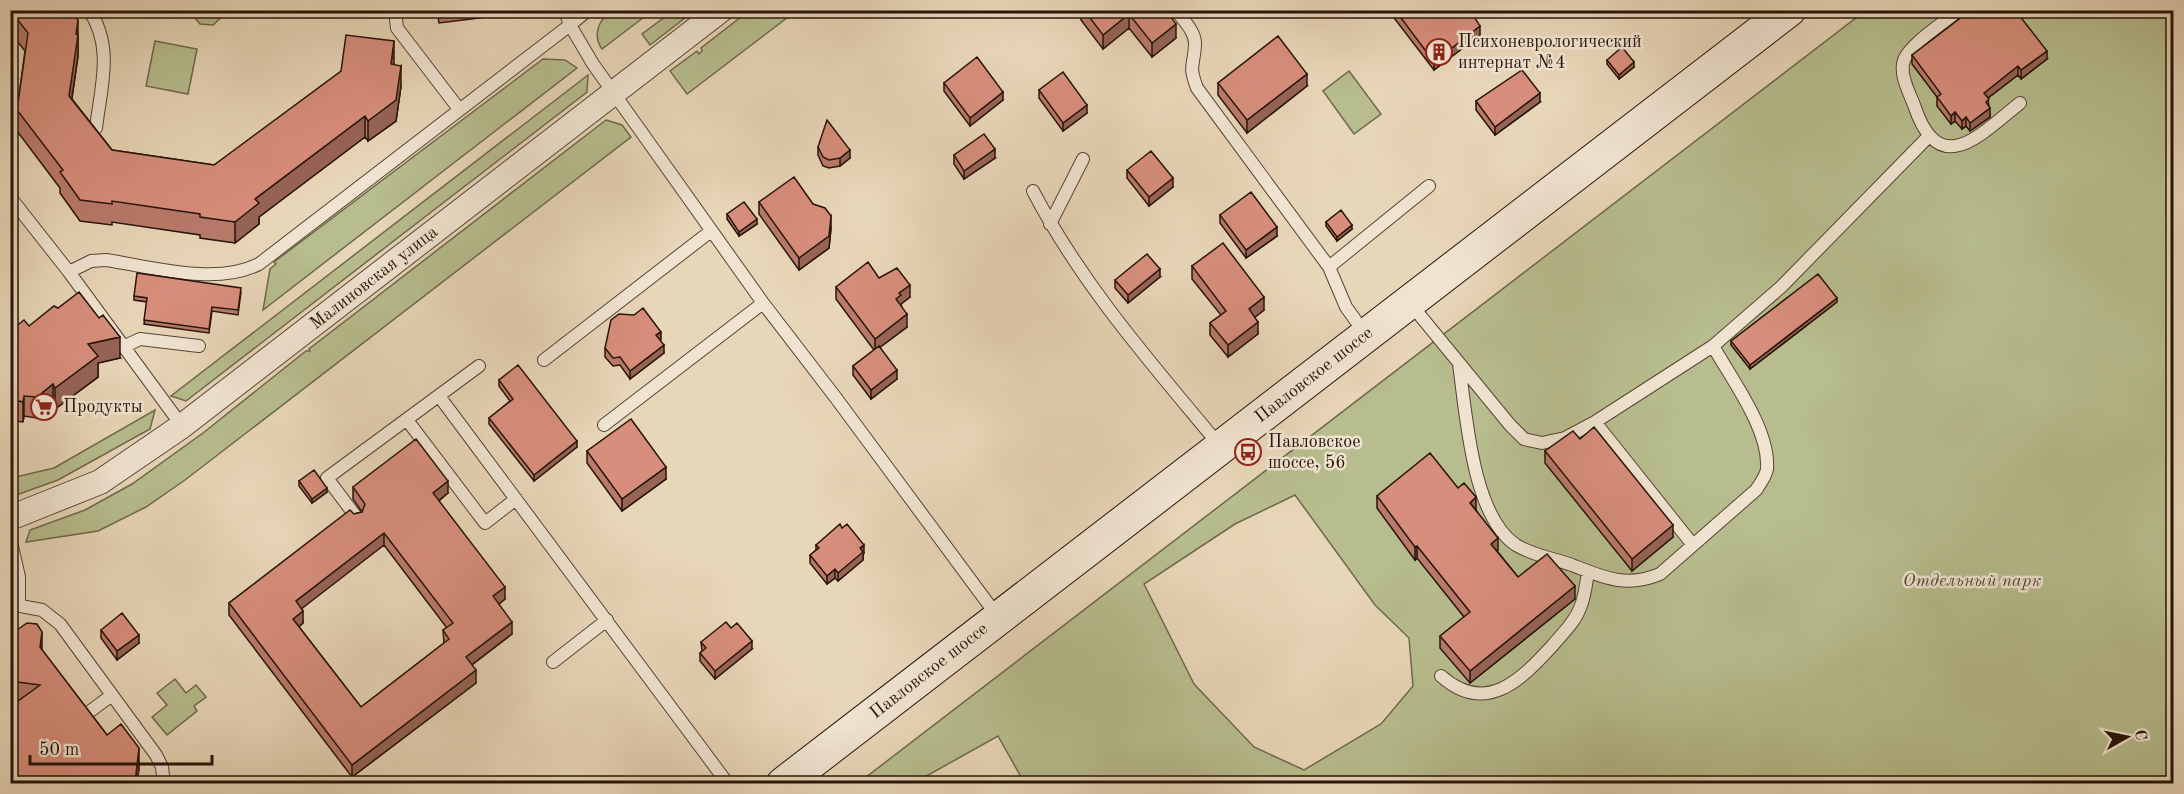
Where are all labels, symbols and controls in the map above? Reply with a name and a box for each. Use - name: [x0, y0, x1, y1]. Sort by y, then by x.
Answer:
- place label: Психоневрологический интернат №4: [1458, 33, 1642, 72]
- building icon: Психоневрологический интернат №4: [1424, 37, 1454, 67]
- street label: Малиновская улица: [307, 223, 441, 333]
- street label: Павловское шоссе: [1252, 324, 1376, 426]
- supermarket icon: Продукты: [29, 392, 59, 422]
- place label: Продукты: [63, 398, 143, 416]
- place label: Павловское шоссе, 56: [1268, 433, 1360, 472]
- bus stop icon: Павловское шоссе, 56: [1233, 437, 1263, 467]
- park label: Отдельный парк: [1903, 572, 2041, 590]
- street label: Павловское шоссе: [867, 620, 991, 722]
- north arrow: [2097, 707, 2157, 767]
- scale bar: [30, 728, 212, 766]
- text: С: [2131, 728, 2149, 741]
- text: 50 m: [39, 741, 79, 759]

